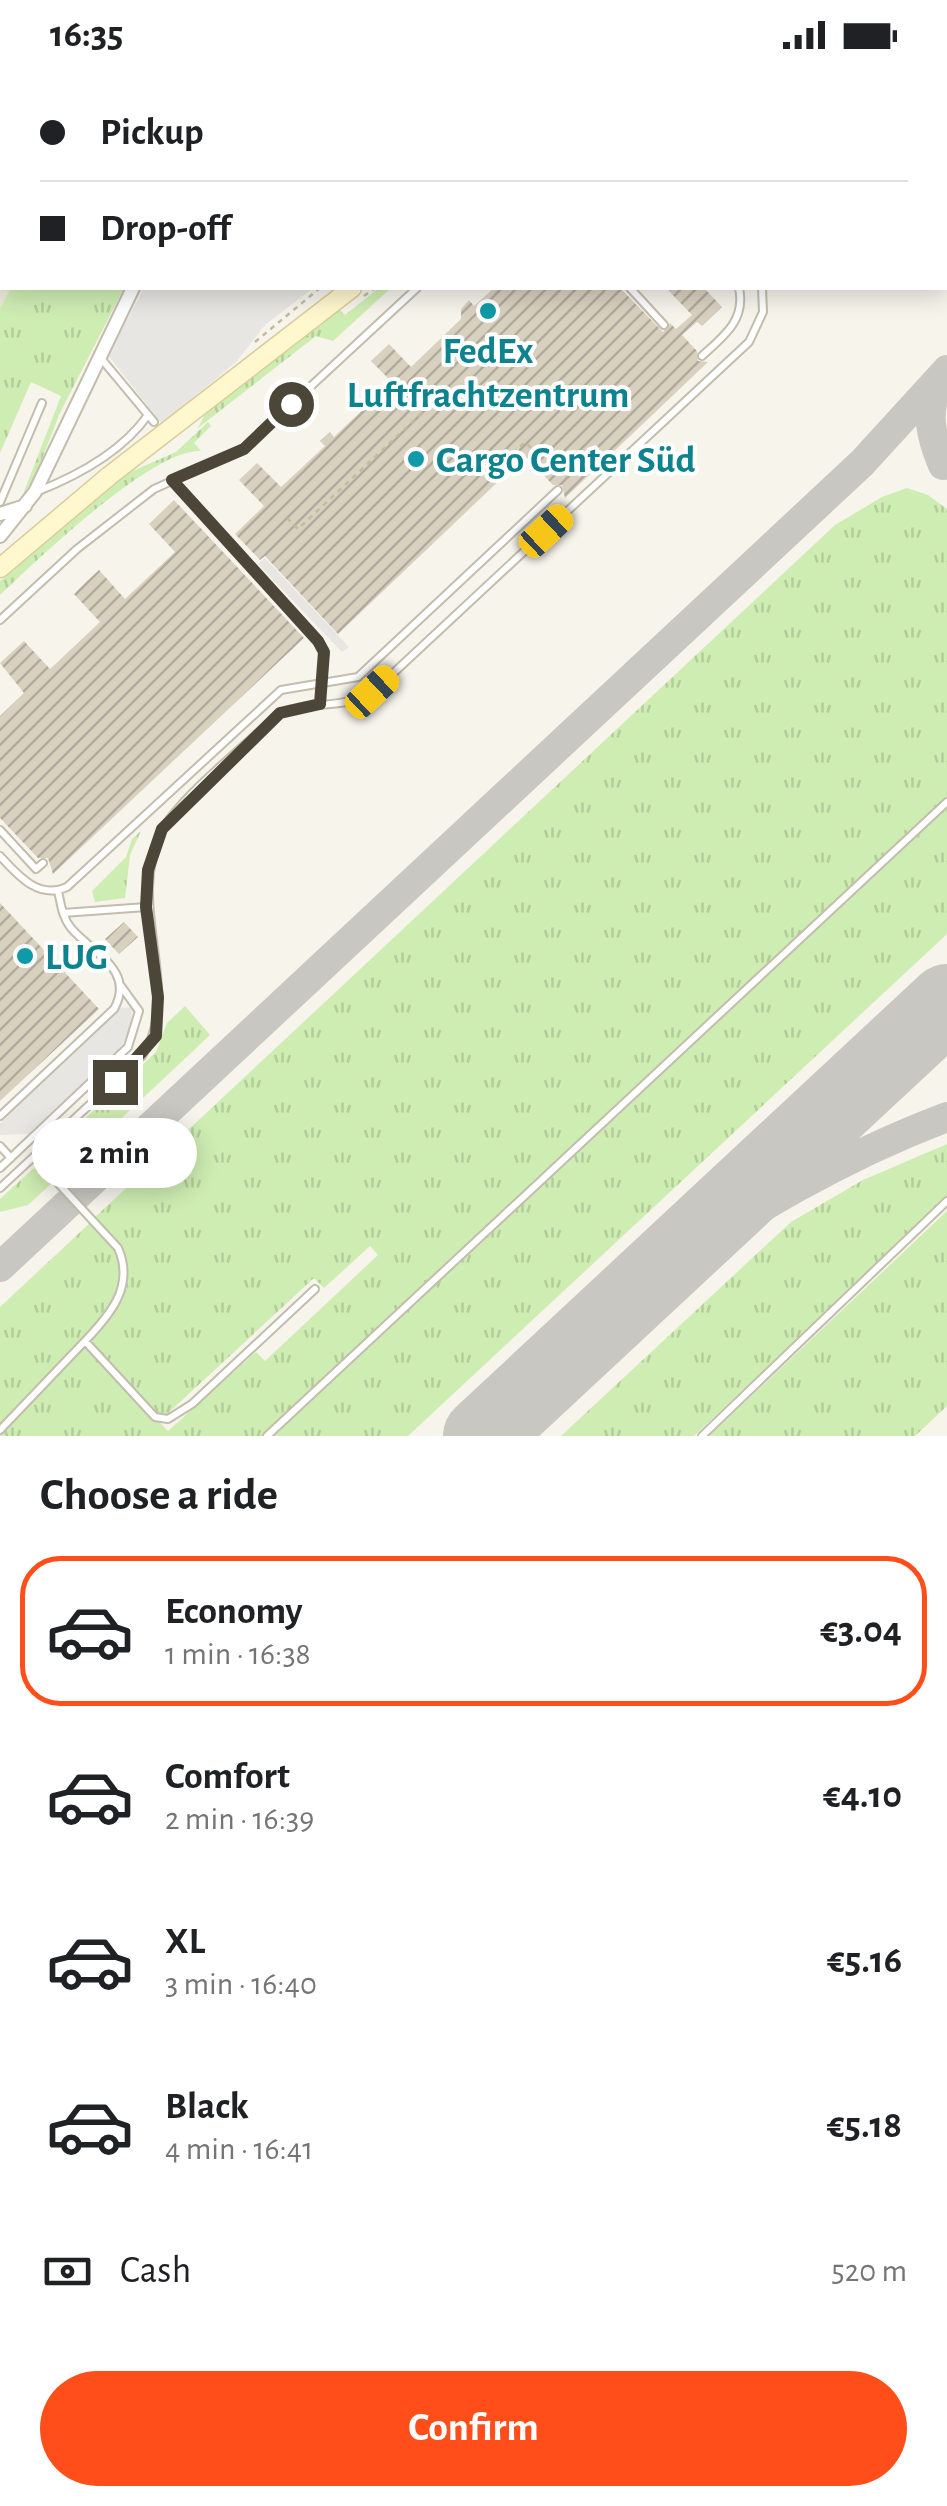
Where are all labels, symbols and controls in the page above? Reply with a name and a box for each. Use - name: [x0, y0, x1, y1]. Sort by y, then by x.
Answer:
- text: 16:35: [50, 16, 124, 54]
- text: Pickup: [100, 114, 204, 152]
- text: Drop-off: [100, 210, 231, 248]
- marker: FedEx Luftfrachtzentrum: [477, 300, 499, 322]
- place label: FedEx Luftfrachtzentrum: [347, 333, 629, 415]
- route start: [269, 382, 314, 427]
- place label: Cargo Center Süd: [436, 442, 695, 480]
- marker: Cargo Center Süd: [405, 448, 427, 470]
- car: [514, 500, 578, 562]
- car: [340, 661, 404, 723]
- place label: LUG: [45, 939, 108, 977]
- marker: LUG: [14, 945, 36, 967]
- route end: [93, 1060, 138, 1105]
- callout: 2 min: [32, 1117, 198, 1187]
- text: 2 min: [79, 1137, 150, 1169]
- text: Choose a ride: [40, 1473, 278, 1518]
- icon: car: [45, 1586, 135, 1676]
- text: Economy: [165, 1593, 303, 1631]
- text: €3.04: [820, 1612, 902, 1650]
- text: 1 min · 16:38: [165, 1638, 311, 1670]
- icon: car: [45, 1751, 135, 1841]
- text: Comfort: [165, 1758, 290, 1796]
- text: €4.10: [823, 1777, 902, 1815]
- text: 2 min · 16:39: [165, 1803, 314, 1835]
- icon: car: [45, 1916, 135, 2006]
- text: XL: [165, 1923, 205, 1961]
- text: €5.16: [827, 1942, 902, 1980]
- text: 3 min · 16:40: [165, 1968, 317, 2000]
- icon: car: [45, 2081, 135, 2171]
- text: Black: [165, 2088, 249, 2126]
- text: €5.18: [827, 2107, 902, 2145]
- text: 4 min · 16:41: [165, 2133, 313, 2165]
- icon: cash: [40, 2244, 95, 2299]
- text: Cash: [120, 2252, 191, 2290]
- text: 520 m: [831, 2255, 907, 2287]
- button: Confirm: [40, 2371, 907, 2486]

